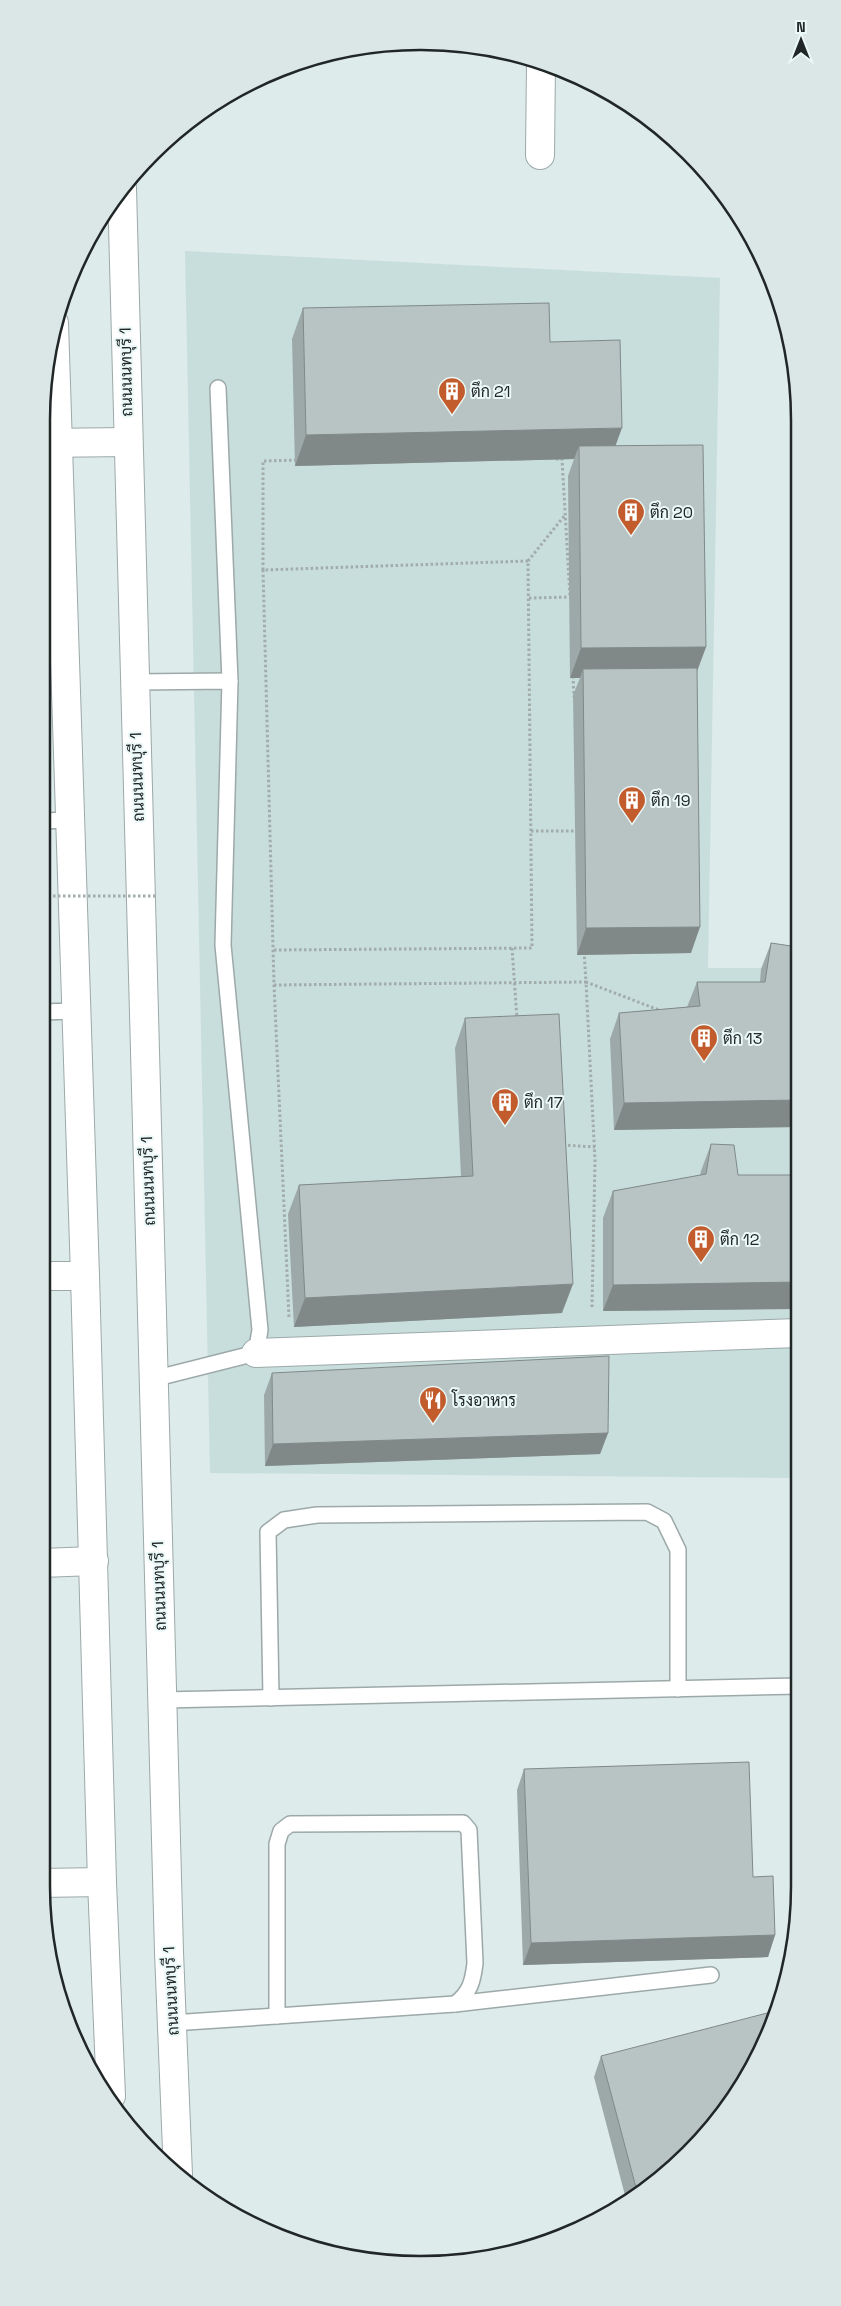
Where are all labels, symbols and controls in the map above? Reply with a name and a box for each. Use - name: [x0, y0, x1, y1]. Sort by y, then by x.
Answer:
- north arrow: [776, 15, 826, 65]
- text: N: [796, 18, 806, 36]
- street label: ถนนนนทบุรี 1: [114, 327, 138, 417]
- building icon: ตึก 21: [437, 376, 467, 415]
- place label: ตึก 21: [471, 381, 510, 402]
- building icon: ตึก 20: [616, 497, 646, 536]
- place label: ตึก 20: [650, 502, 693, 523]
- street label: ถนนนนทบุรี 1: [124, 732, 150, 822]
- building icon: ตึก 19: [617, 785, 647, 824]
- place label: ตึก 19: [651, 790, 691, 811]
- building icon: ตึก 13: [689, 1023, 719, 1062]
- place label: ตึก 13: [723, 1028, 762, 1049]
- building icon: ตึก 17: [490, 1087, 520, 1126]
- place label: ตึก 17: [524, 1092, 563, 1113]
- street label: ถนนนนทบุรี 1: [135, 1136, 161, 1226]
- building icon: ตึก 12: [686, 1224, 716, 1263]
- place label: ตึก 12: [720, 1229, 759, 1250]
- restaurant icon: โรงอาหาร: [418, 1385, 448, 1424]
- place label: โรงอาหาร: [451, 1389, 516, 1411]
- street label: ถนนนนทบุรี 1: [146, 1541, 172, 1631]
- street label: ถนนนนทบุรี 1: [157, 1946, 185, 2036]

